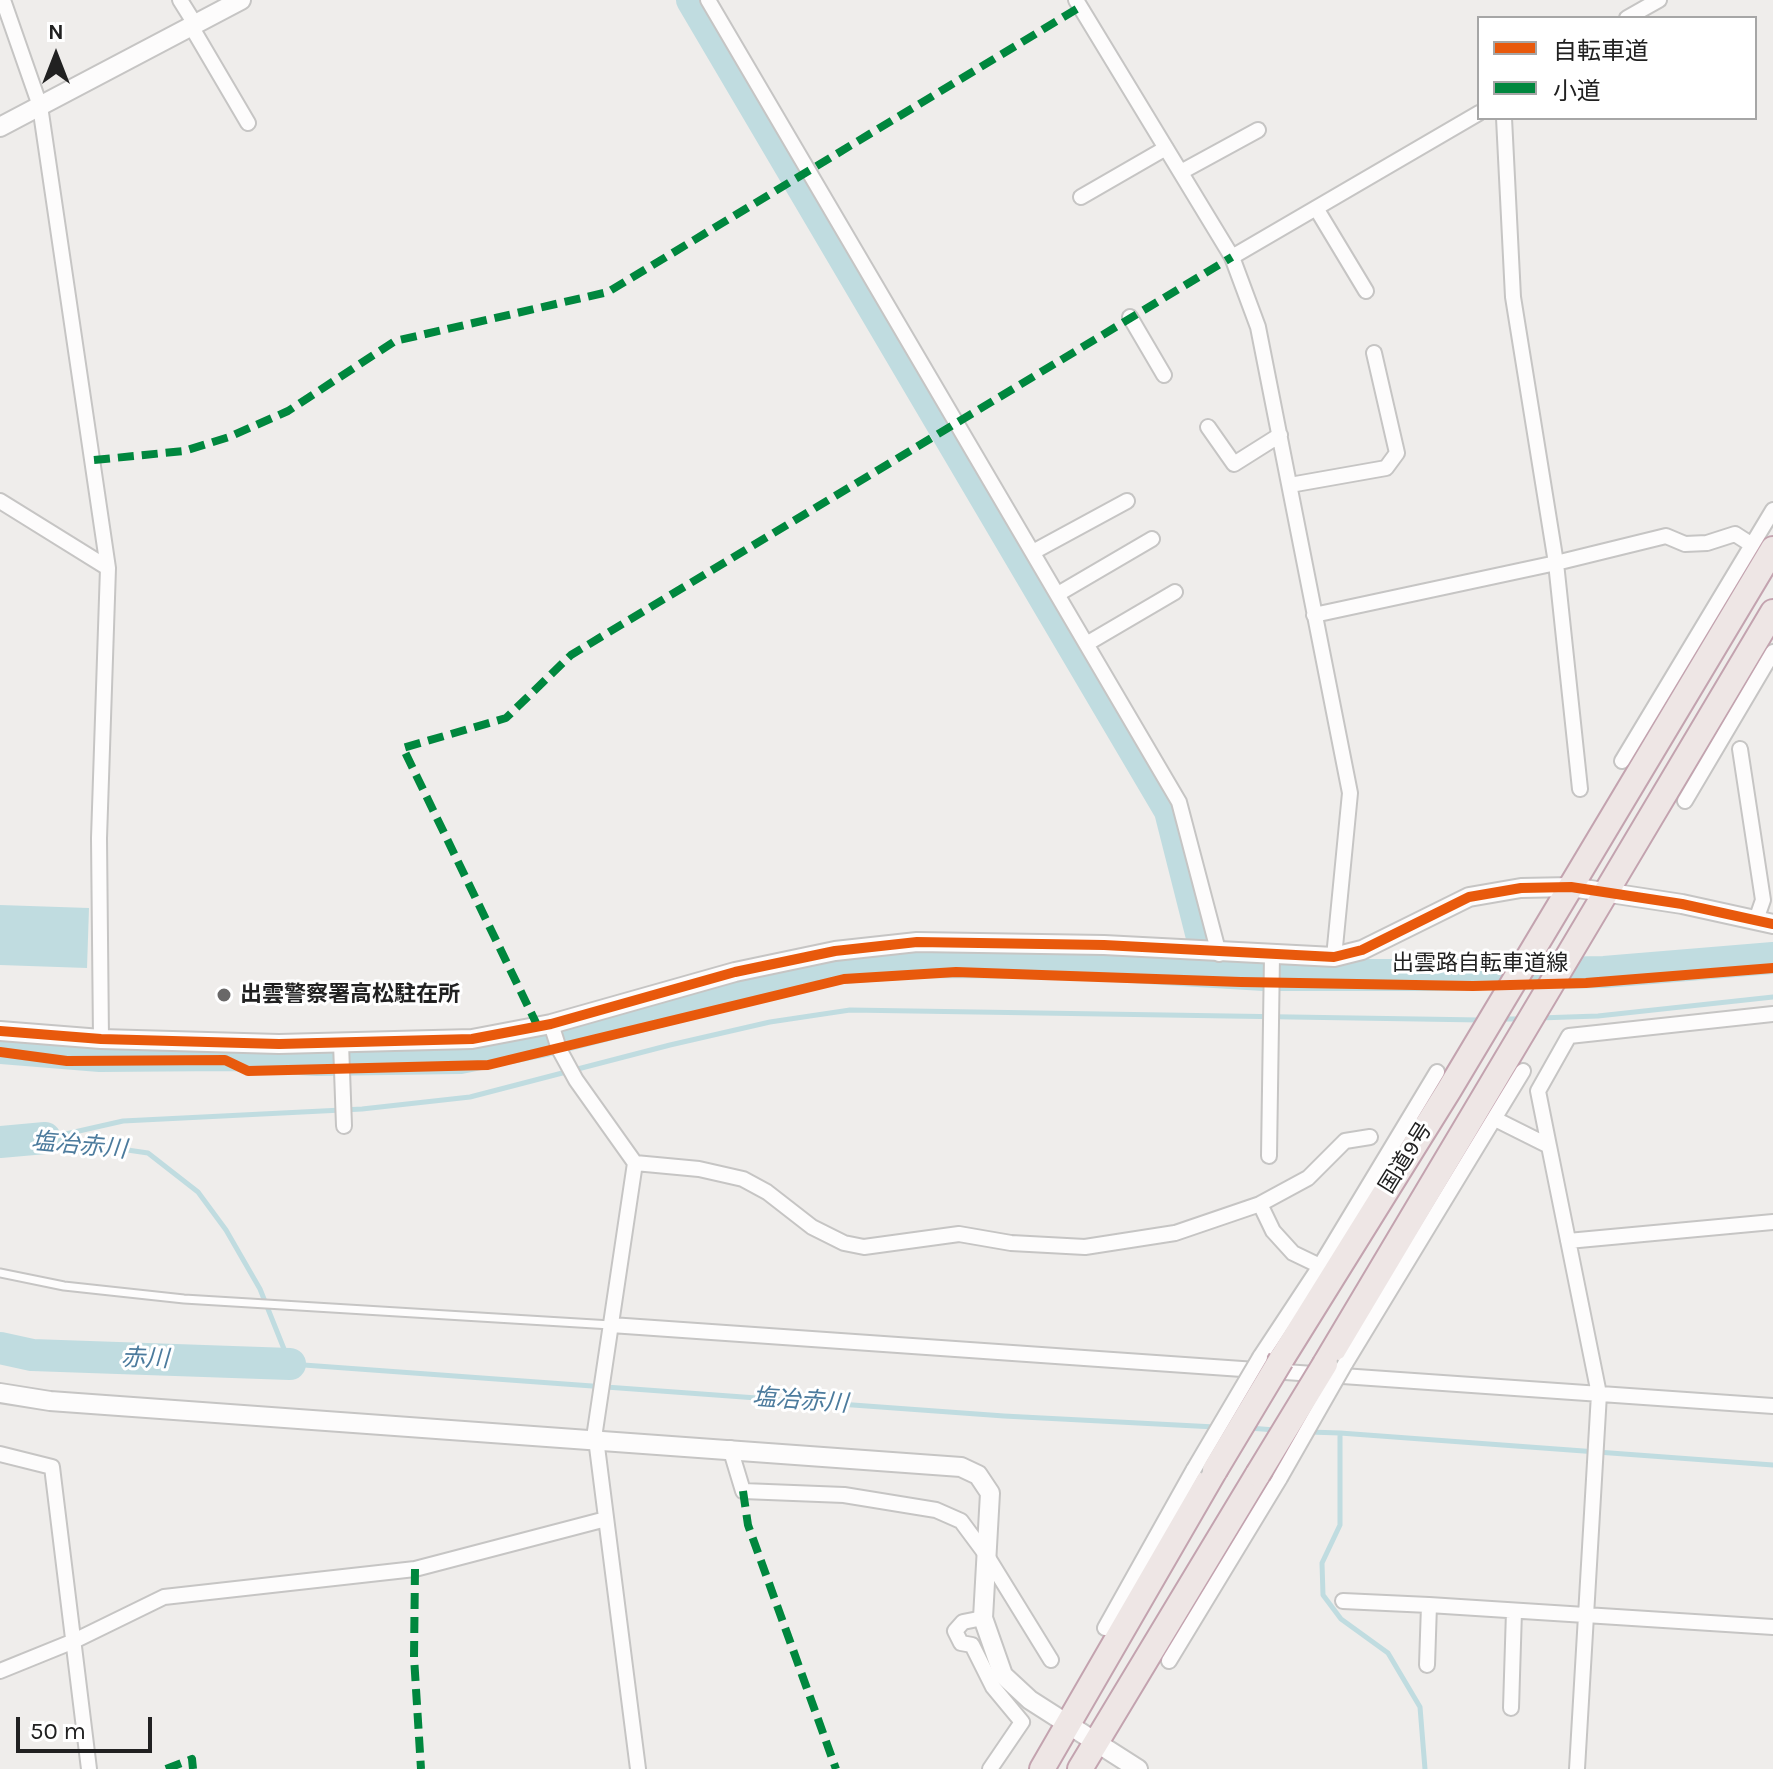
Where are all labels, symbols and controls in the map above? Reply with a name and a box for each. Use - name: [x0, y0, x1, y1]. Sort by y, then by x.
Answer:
- north arrow: [16, 16, 96, 96]
- legend: [1477, 16, 1757, 120]
- text: N: [48, 19, 64, 45]
- text: 自転車道: [1553, 37, 1649, 65]
- text: 小道: [1553, 77, 1601, 105]
- street label: 出雲路自転車道線: [1392, 951, 1568, 977]
- place label: 出雲警察署高松駐在所: [240, 982, 460, 1008]
- marker: 出雲警察署高松駐在所: [215, 986, 233, 1004]
- street label: 国道9号: [1374, 1118, 1438, 1198]
- water label: 塩冶赤川: [30, 1127, 128, 1165]
- water label: 赤川: [121, 1344, 169, 1374]
- water label: 塩冶赤川: [751, 1383, 849, 1419]
- scale bar: [20, 1701, 156, 1751]
- text: 50 m: [30, 1717, 86, 1745]

